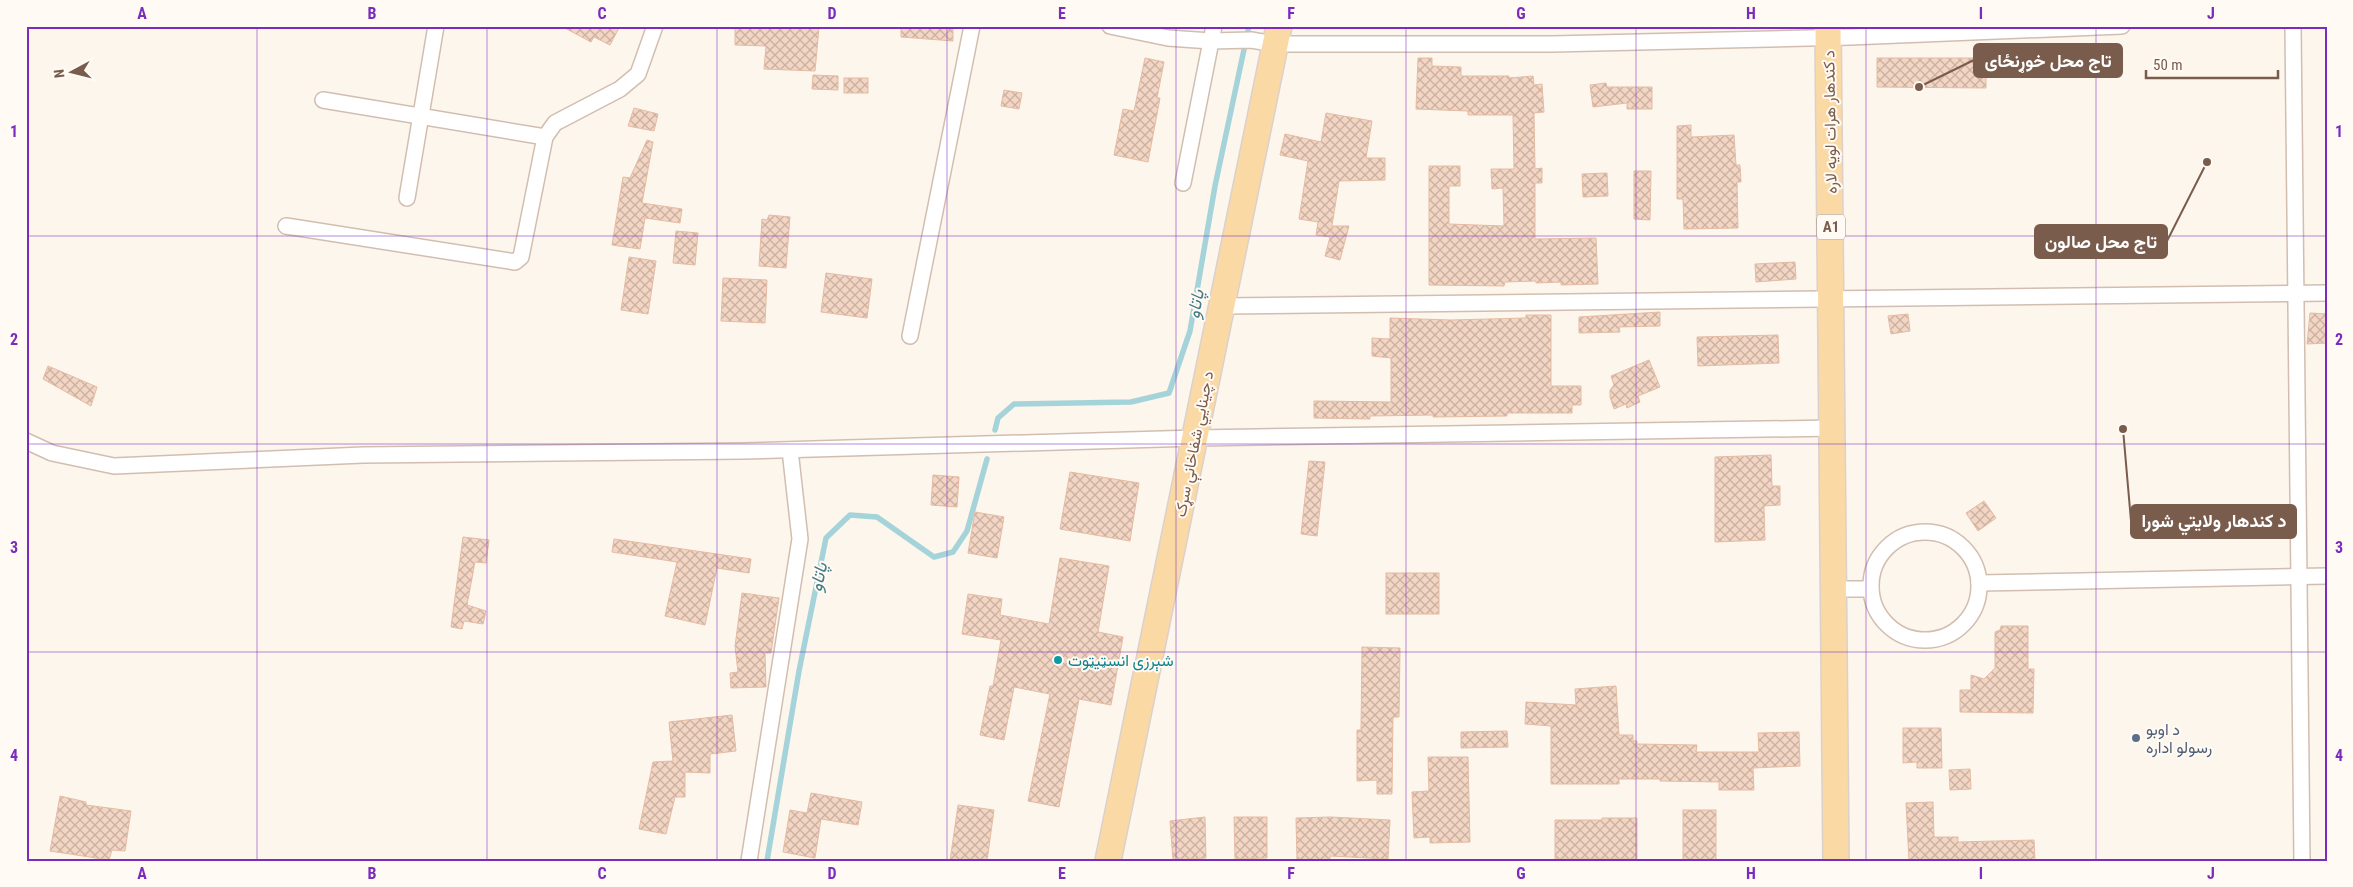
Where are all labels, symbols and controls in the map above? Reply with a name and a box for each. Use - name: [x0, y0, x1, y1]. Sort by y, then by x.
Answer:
- text: A: [137, 4, 147, 23]
- text: B: [368, 4, 377, 23]
- text: C: [597, 4, 607, 23]
- text: D: [827, 4, 837, 23]
- text: E: [1058, 4, 1066, 23]
- text: F: [1287, 4, 1295, 23]
- text: G: [1516, 4, 1526, 23]
- text: H: [1746, 4, 1756, 23]
- text: I: [1979, 4, 1983, 23]
- text: J: [2207, 4, 2215, 23]
- callout: تاج محل خوړنځای: [1974, 44, 2122, 77]
- north arrow: [48, 48, 98, 98]
- scale bar: [2146, 48, 2278, 80]
- street label: د کندهار هرات لویه لاره: [1819, 50, 1842, 194]
- text: تاج محل خوړنځای: [1984, 50, 2112, 73]
- text: 50 m: [2153, 56, 2183, 74]
- text: N: [51, 68, 68, 79]
- text: 1: [10, 122, 18, 141]
- text: 1: [2335, 122, 2343, 141]
- road number: A1: [1817, 214, 1845, 240]
- callout: تاج محل صالون: [2035, 225, 2167, 258]
- text: تاج محل صالون: [2045, 231, 2157, 254]
- water label: پاتاو: [1182, 288, 1210, 320]
- text: 2: [10, 330, 18, 349]
- text: 2: [2335, 330, 2343, 349]
- street label: د چينايي شفاخانې سړک: [1171, 369, 1223, 520]
- callout: د کندهار ولايتي شورا: [2131, 505, 2296, 538]
- text: د کندهار ولايتي شورا: [2141, 510, 2287, 536]
- text: 3: [10, 538, 18, 557]
- text: 3: [2335, 538, 2343, 557]
- water label: پاتاو: [805, 560, 833, 594]
- place label: شېرزی انسټيټوت: [1068, 651, 1174, 672]
- marker: شېرزی انسټيټوت: [1052, 654, 1064, 666]
- place label: د اوبو رسولو اداره: [2146, 720, 2212, 758]
- marker: د اوبو رسولو اداره: [2130, 732, 2142, 744]
- text: 4: [10, 746, 18, 765]
- text: 4: [2335, 746, 2343, 765]
- text: A: [137, 864, 147, 883]
- text: B: [368, 864, 377, 883]
- text: C: [597, 864, 607, 883]
- text: D: [827, 864, 837, 883]
- text: E: [1058, 864, 1066, 883]
- text: F: [1287, 864, 1295, 883]
- text: G: [1516, 864, 1526, 883]
- text: H: [1746, 864, 1756, 883]
- text: I: [1979, 864, 1983, 883]
- text: J: [2207, 864, 2215, 883]

